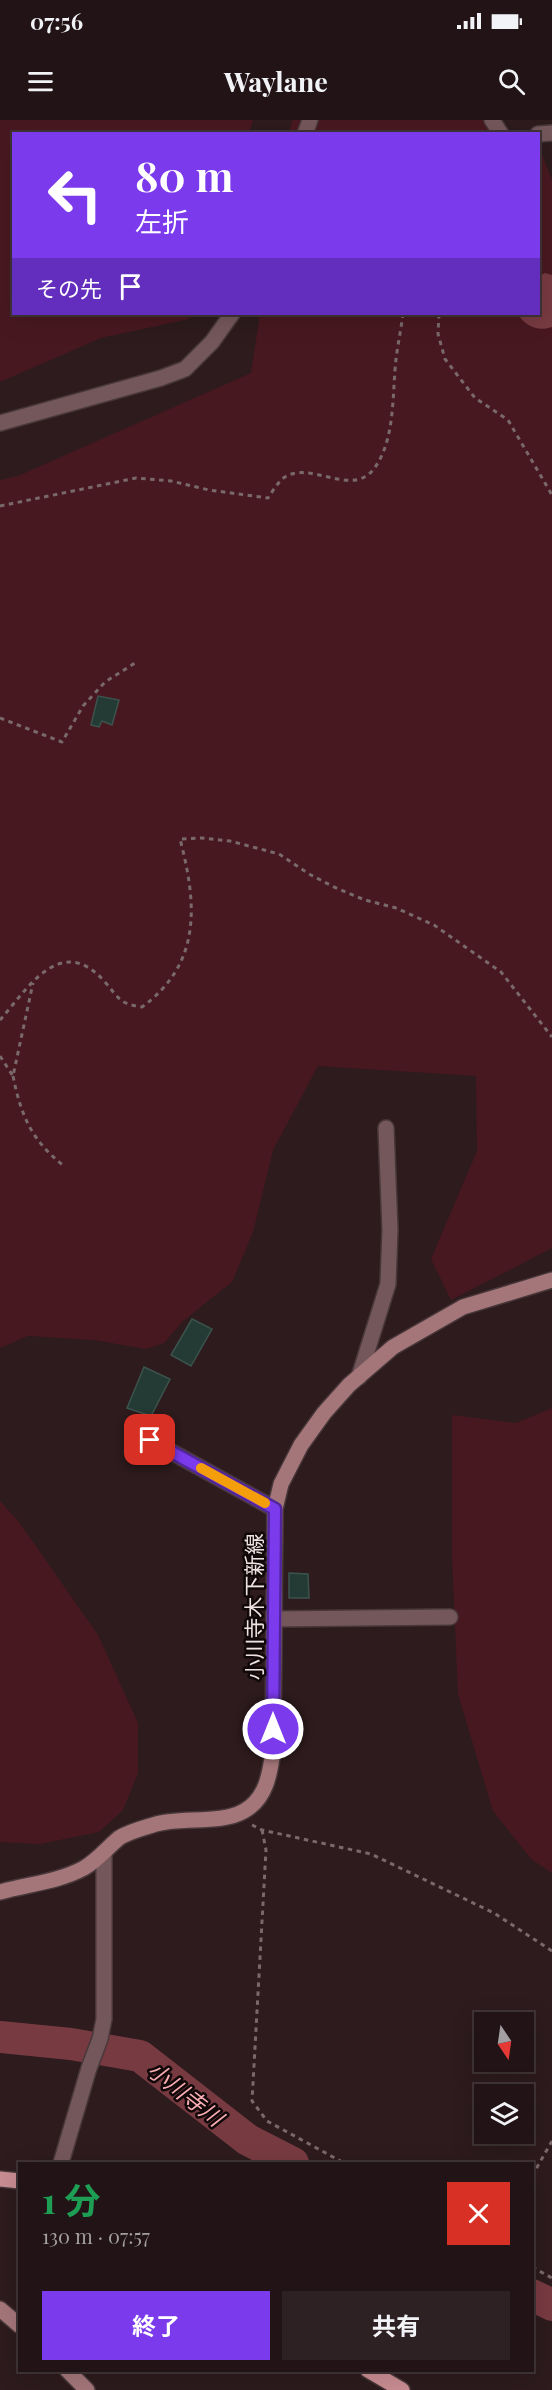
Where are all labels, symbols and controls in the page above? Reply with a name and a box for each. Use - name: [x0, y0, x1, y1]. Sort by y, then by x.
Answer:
- text: 07:56: [30, 6, 83, 36]
- text: Waylane: [224, 63, 328, 99]
- icon: menu: [24, 65, 57, 98]
- icon: search: [495, 65, 528, 98]
- text: 80 m: [135, 147, 233, 203]
- icon: left: [36, 156, 114, 234]
- text: 左折: [135, 203, 189, 239]
- icon: arrive: [114, 270, 147, 303]
- text: その先: [36, 273, 102, 303]
- pin: [124, 1414, 175, 1465]
- icon: arrive: [133, 1423, 166, 1456]
- street label: 小川寺木下新線: [239, 1534, 267, 1681]
- position arrow: [241, 1697, 305, 1761]
- north arrow: [474, 2012, 534, 2072]
- map controls: [474, 2012, 534, 2144]
- water label: 小川寺川: [142, 2054, 231, 2133]
- button: layers: [474, 2084, 534, 2144]
- text: 1 分: [42, 2175, 100, 2223]
- button: close: [447, 2182, 510, 2245]
- text: 130 m · 07:57: [42, 2222, 150, 2249]
- button: 終了: [42, 2291, 270, 2360]
- button: 共有: [282, 2291, 510, 2360]

